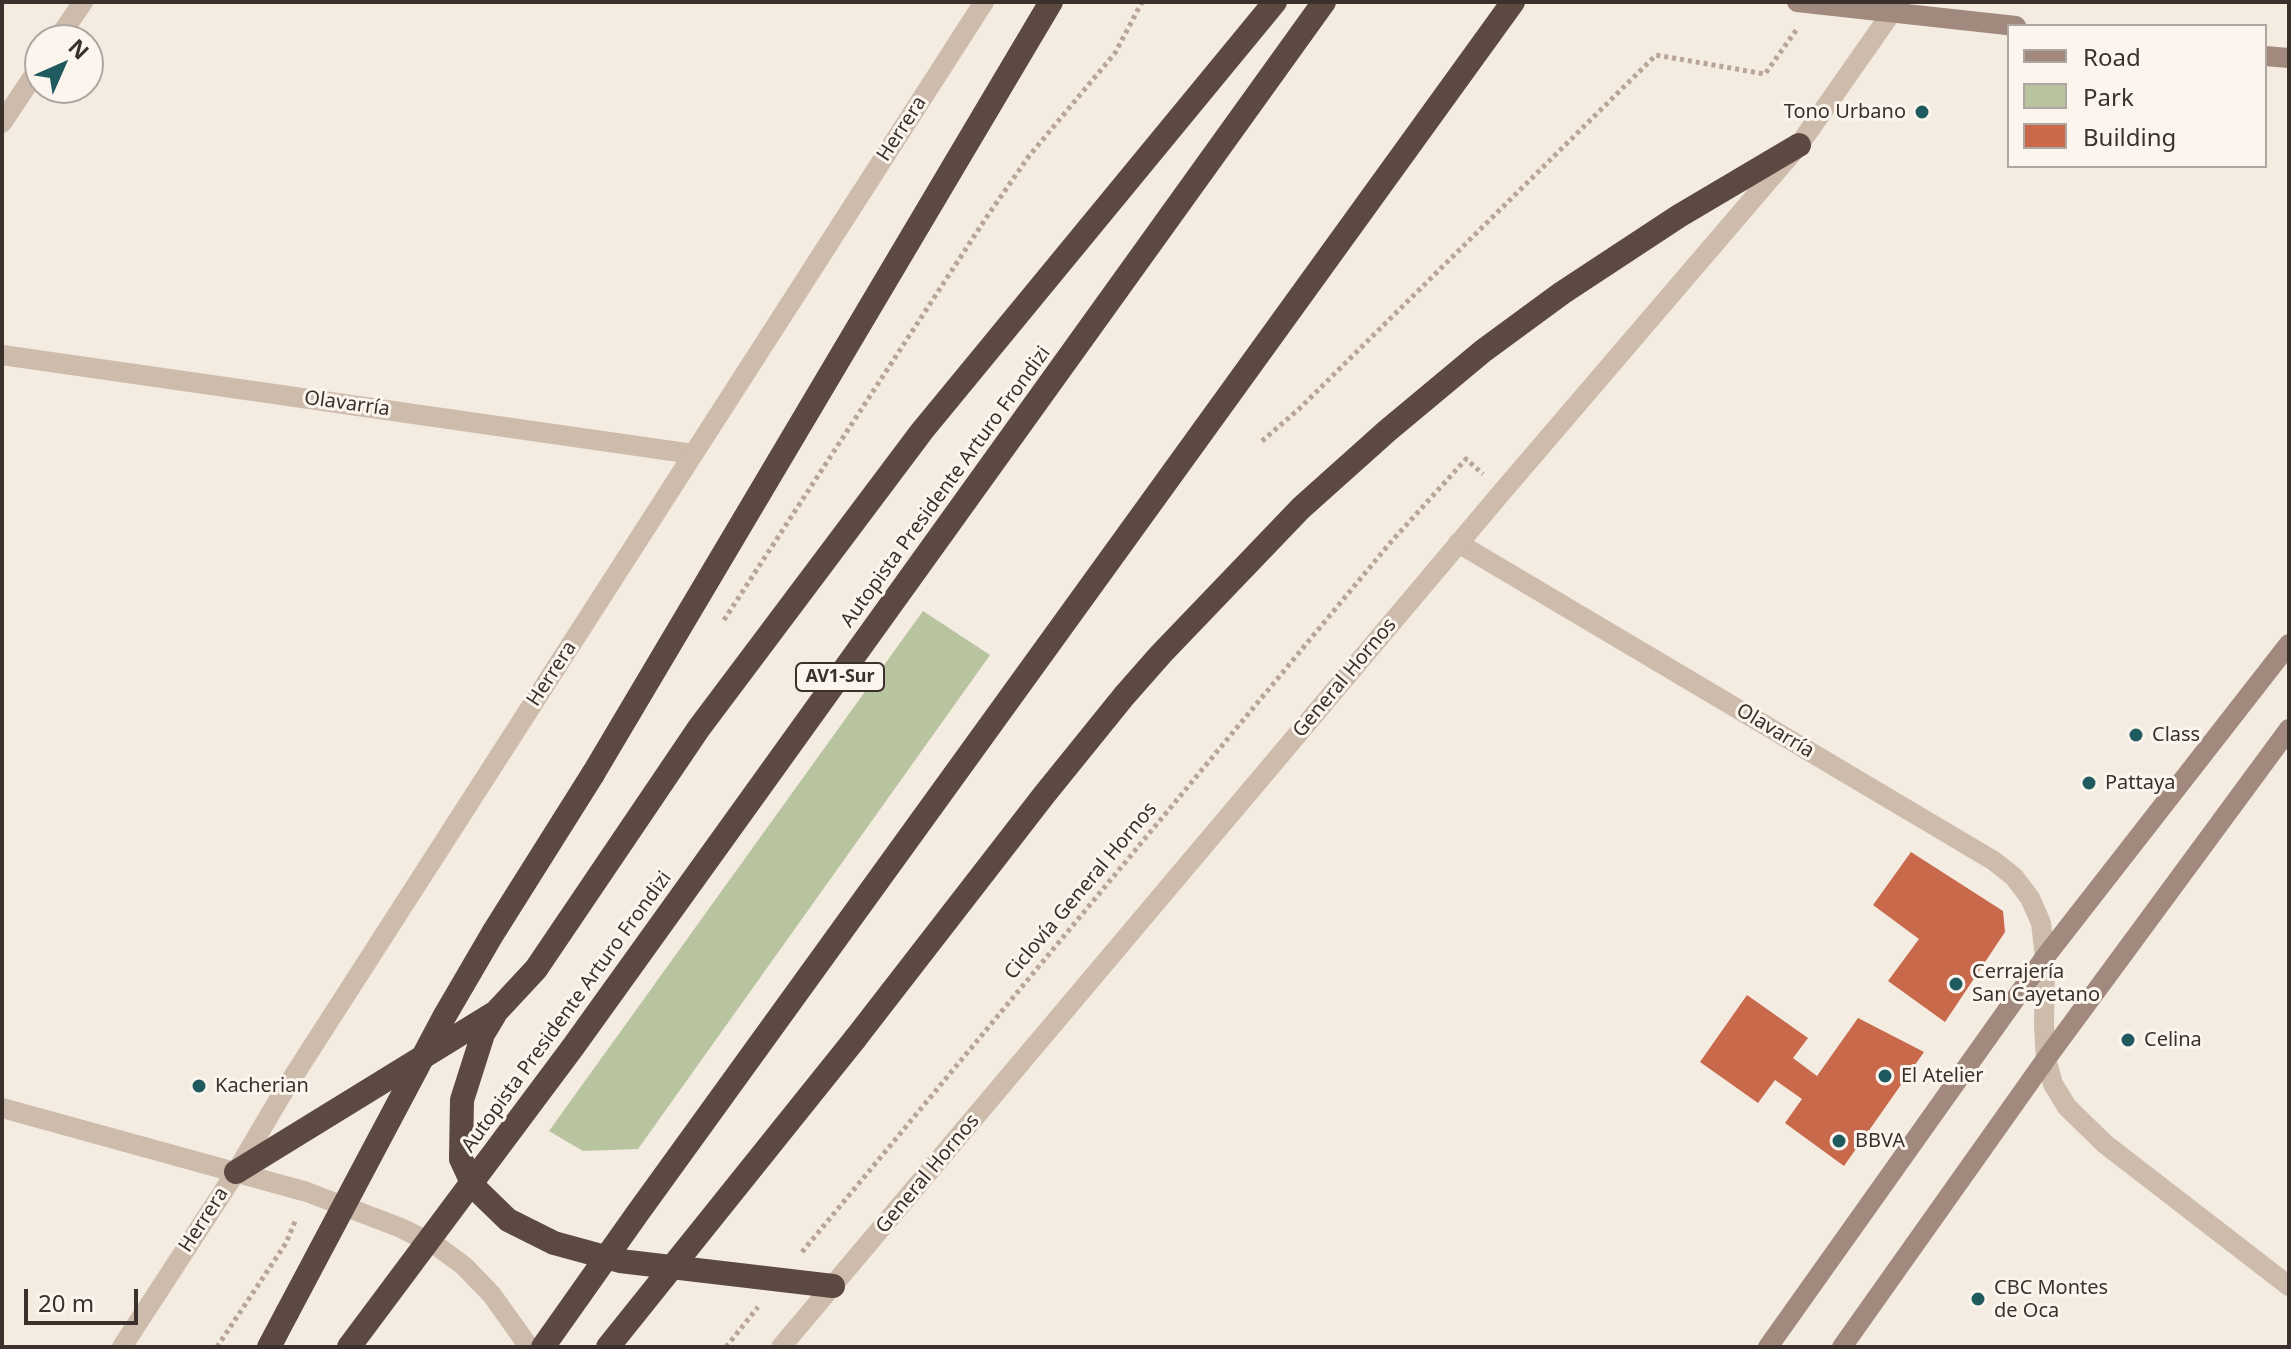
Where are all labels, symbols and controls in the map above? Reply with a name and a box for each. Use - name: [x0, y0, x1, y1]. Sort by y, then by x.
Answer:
- north arrow: [24, 24, 104, 104]
- legend: [2007, 24, 2267, 168]
- text: N: [63, 32, 96, 65]
- text: Road: [2083, 40, 2141, 73]
- text: Park: [2083, 80, 2134, 113]
- street label: Herrera: [872, 92, 932, 166]
- place label: Tono Urbano: [1784, 100, 1906, 124]
- marker: Tono Urbano: [1913, 103, 1931, 121]
- text: Building: [2083, 120, 2176, 153]
- street label: Autopista Presidente Arturo Frondizi: [836, 342, 1056, 632]
- street label: Olavarría: [303, 386, 391, 422]
- street label: General Hornos: [1288, 614, 1402, 742]
- street label: Herrera: [522, 637, 582, 711]
- road number: AV1-Sur: [796, 663, 884, 691]
- street label: Olavarría: [1732, 698, 1818, 764]
- place label: Class: [2152, 723, 2200, 747]
- marker: Class: [2127, 726, 2145, 744]
- place label: Pattaya: [2105, 771, 2175, 795]
- marker: Pattaya: [2080, 774, 2098, 792]
- street label: Ciclovía General Hornos: [1000, 797, 1162, 985]
- street label: Autopista Presidente Arturo Frondizi: [457, 867, 677, 1157]
- place label: Cerrajería San Cayetano: [1972, 960, 2100, 1007]
- marker: Cerrajería San Cayetano: [1947, 975, 1965, 993]
- place label: Celina: [2144, 1028, 2202, 1052]
- marker: Celina: [2119, 1031, 2137, 1049]
- place label: El Atelier: [1901, 1064, 1984, 1088]
- marker: El Atelier: [1876, 1067, 1894, 1085]
- place label: Kacherian: [215, 1074, 309, 1098]
- marker: Kacherian: [190, 1077, 208, 1095]
- street label: General Hornos: [871, 1110, 985, 1238]
- place label: BBVA: [1855, 1129, 1905, 1153]
- marker: BBVA: [1830, 1132, 1848, 1150]
- street label: Herrera: [174, 1183, 234, 1257]
- scale bar: [28, 1273, 142, 1323]
- place label: CBC Montes de Oca: [1994, 1276, 2108, 1323]
- text: 20 m: [38, 1286, 94, 1319]
- marker: CBC Montes de Oca: [1969, 1290, 1987, 1308]

